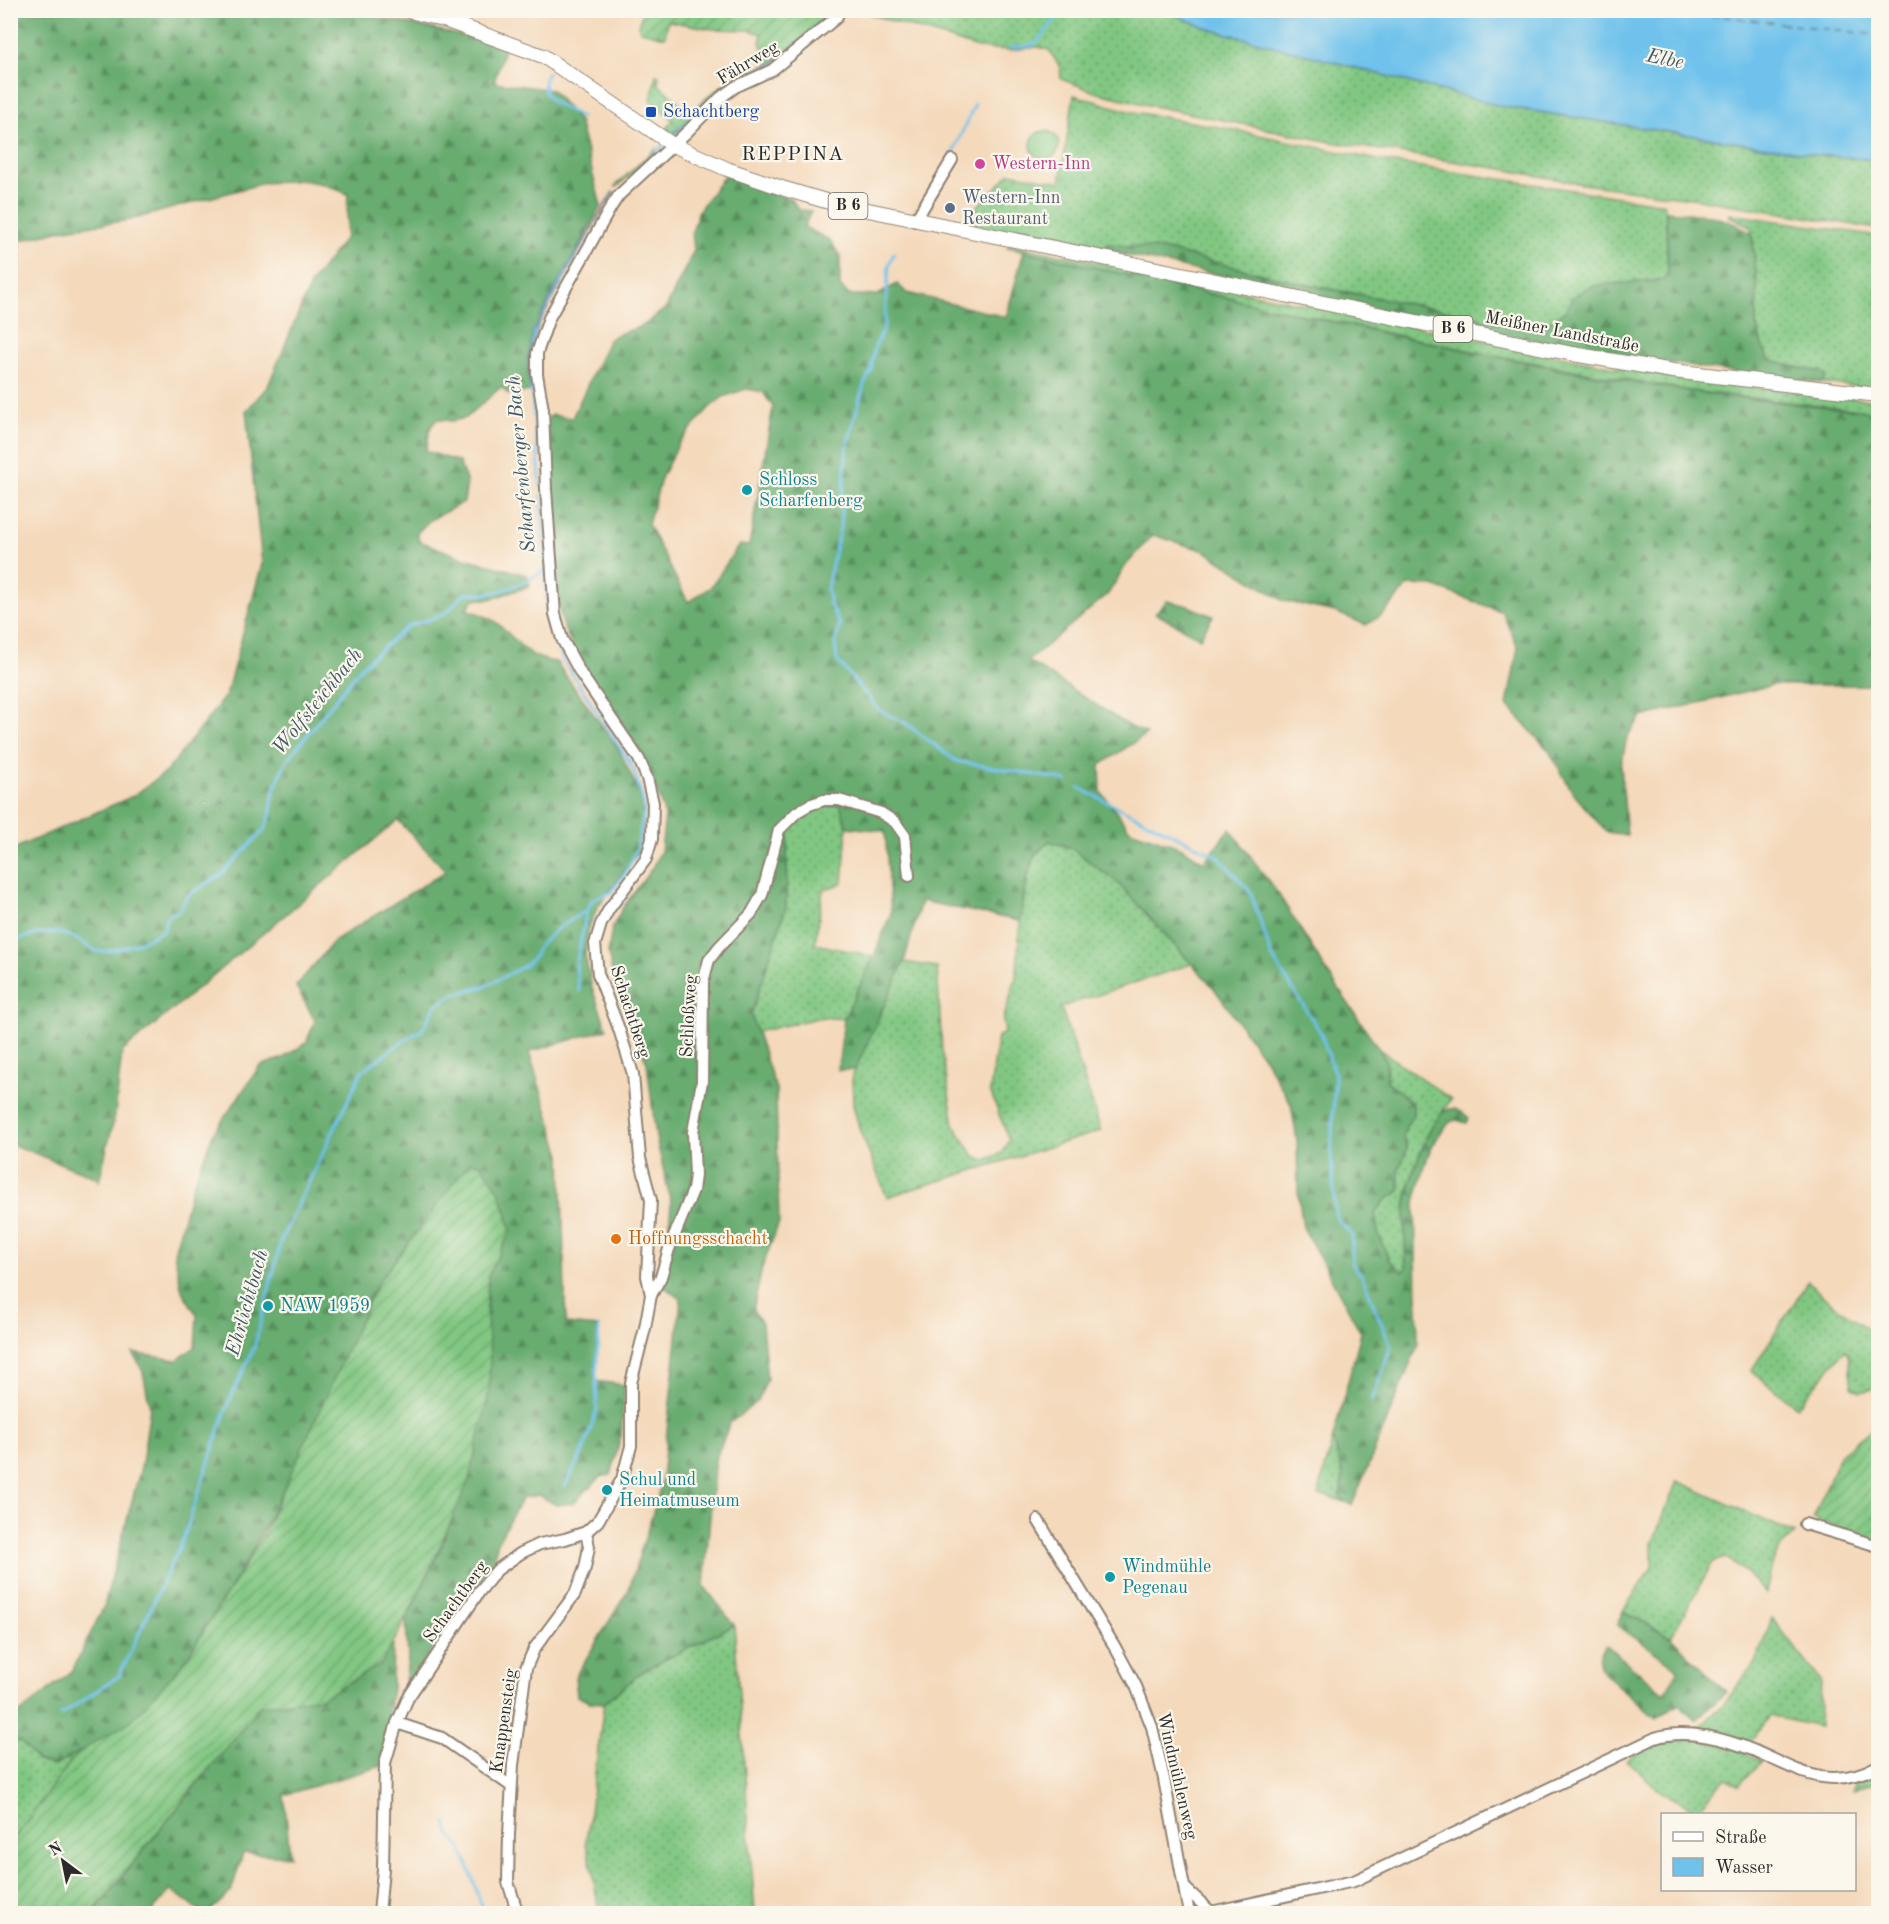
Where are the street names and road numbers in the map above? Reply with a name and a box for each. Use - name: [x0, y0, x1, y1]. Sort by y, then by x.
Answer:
- street label: Fährweg: [714, 38, 782, 88]
- road number: B 6: [828, 193, 868, 219]
- street label: Meißner Landstraße: [1484, 308, 1640, 356]
- road number: B 6: [1434, 316, 1472, 342]
- street label: Schachtberg: [607, 963, 654, 1061]
- street label: Schloßweg: [678, 974, 700, 1058]
- street label: Schachtberg: [420, 1558, 492, 1646]
- street label: Knappensteig: [488, 1667, 520, 1775]
- street label: Windmühlenweg: [1154, 1711, 1200, 1842]

